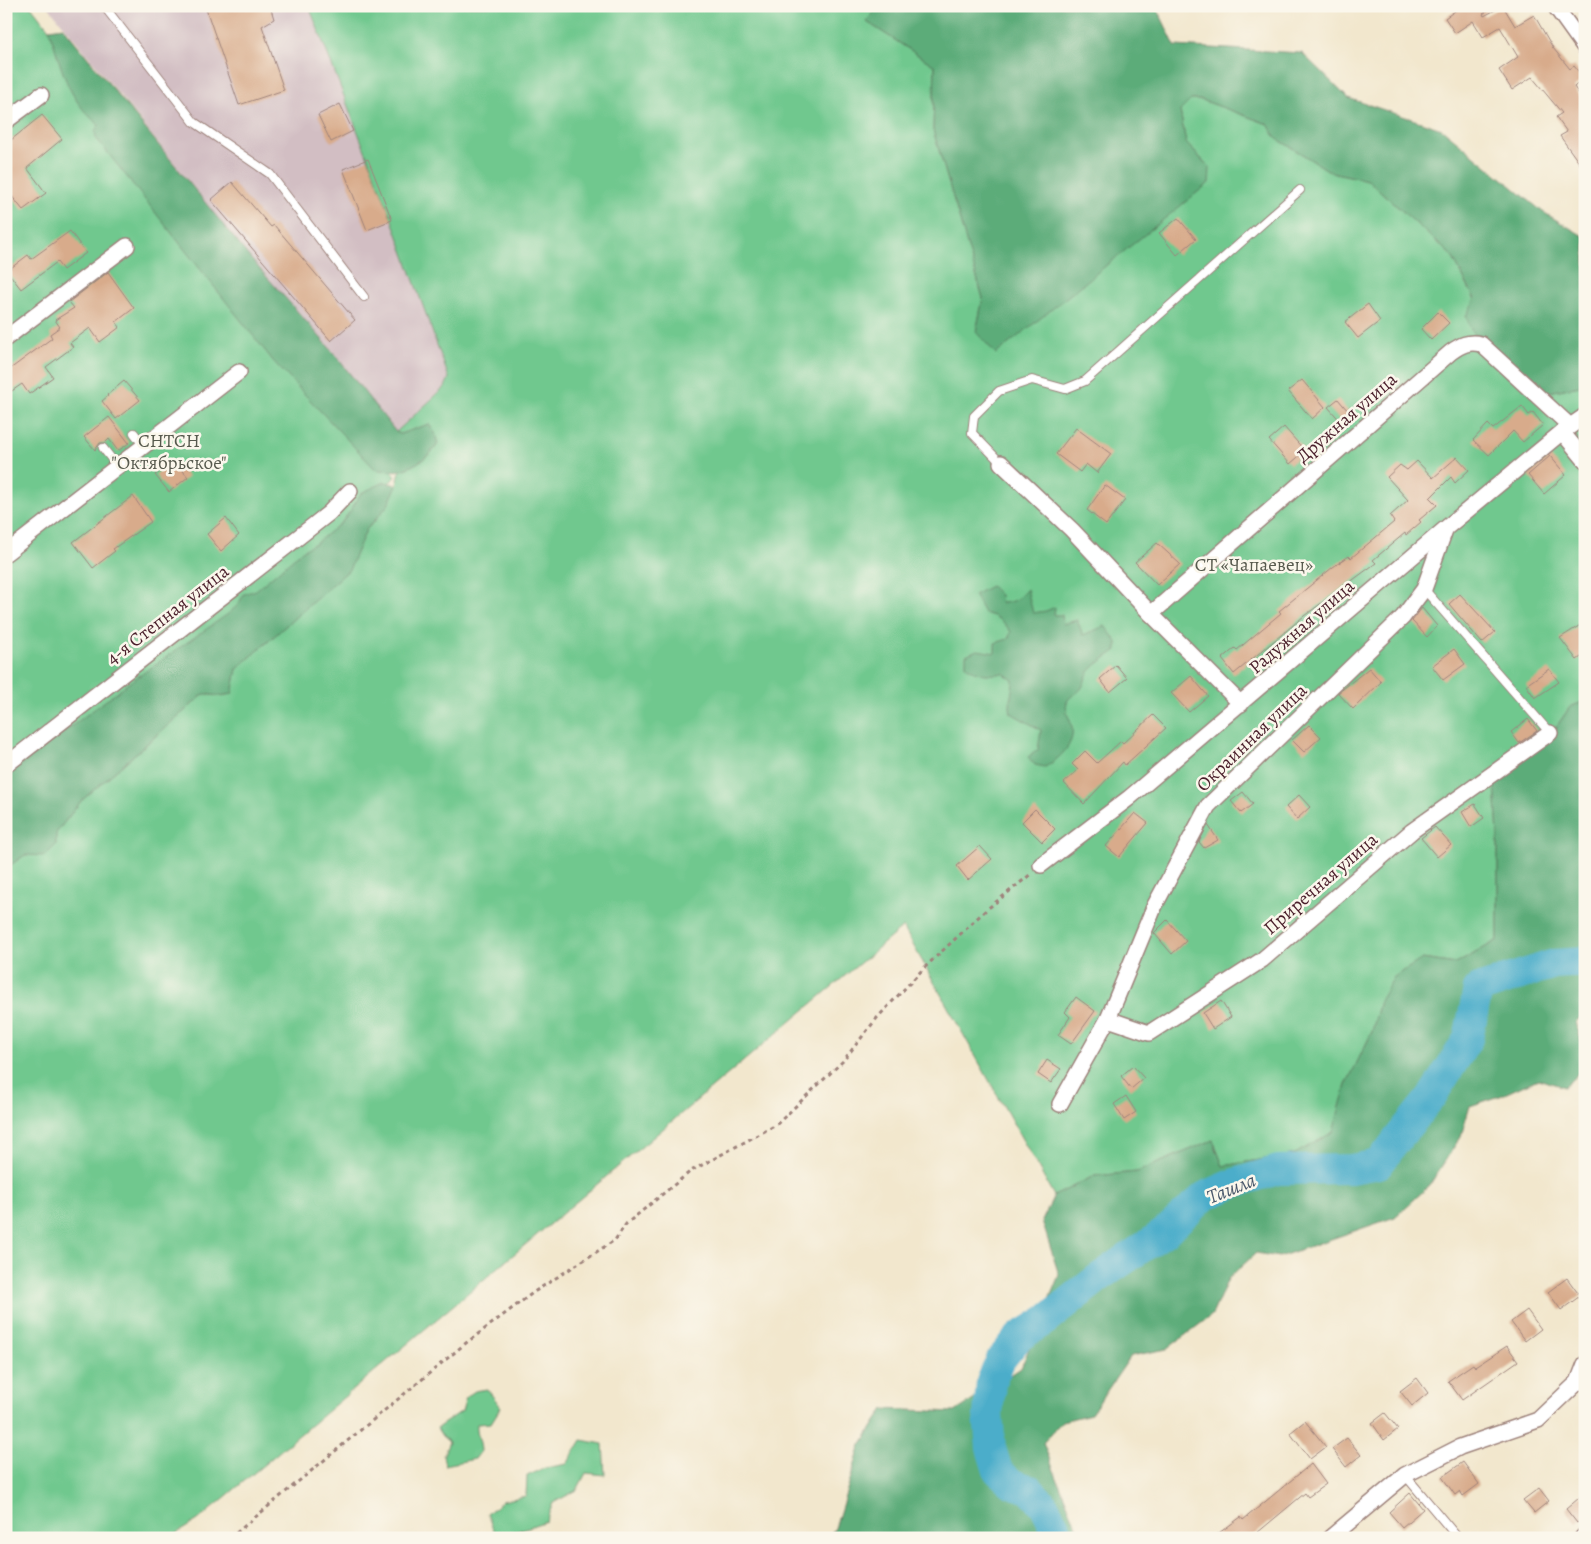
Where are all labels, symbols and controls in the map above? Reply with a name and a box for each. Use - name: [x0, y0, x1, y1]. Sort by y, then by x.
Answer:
- street label: Дружная улица: [1291, 366, 1403, 469]
- park label: СНТСН "Октябрьское": [111, 428, 227, 476]
- park label: СТ «Чапаевец»: [1195, 552, 1313, 578]
- street label: 4-я Степная улица: [101, 558, 235, 671]
- street label: Радужная улица: [1243, 573, 1360, 680]
- street label: Окраинная улица: [1190, 678, 1313, 798]
- street label: Приречная улица: [1258, 827, 1384, 941]
- water label: Ташла: [1203, 1166, 1260, 1210]

